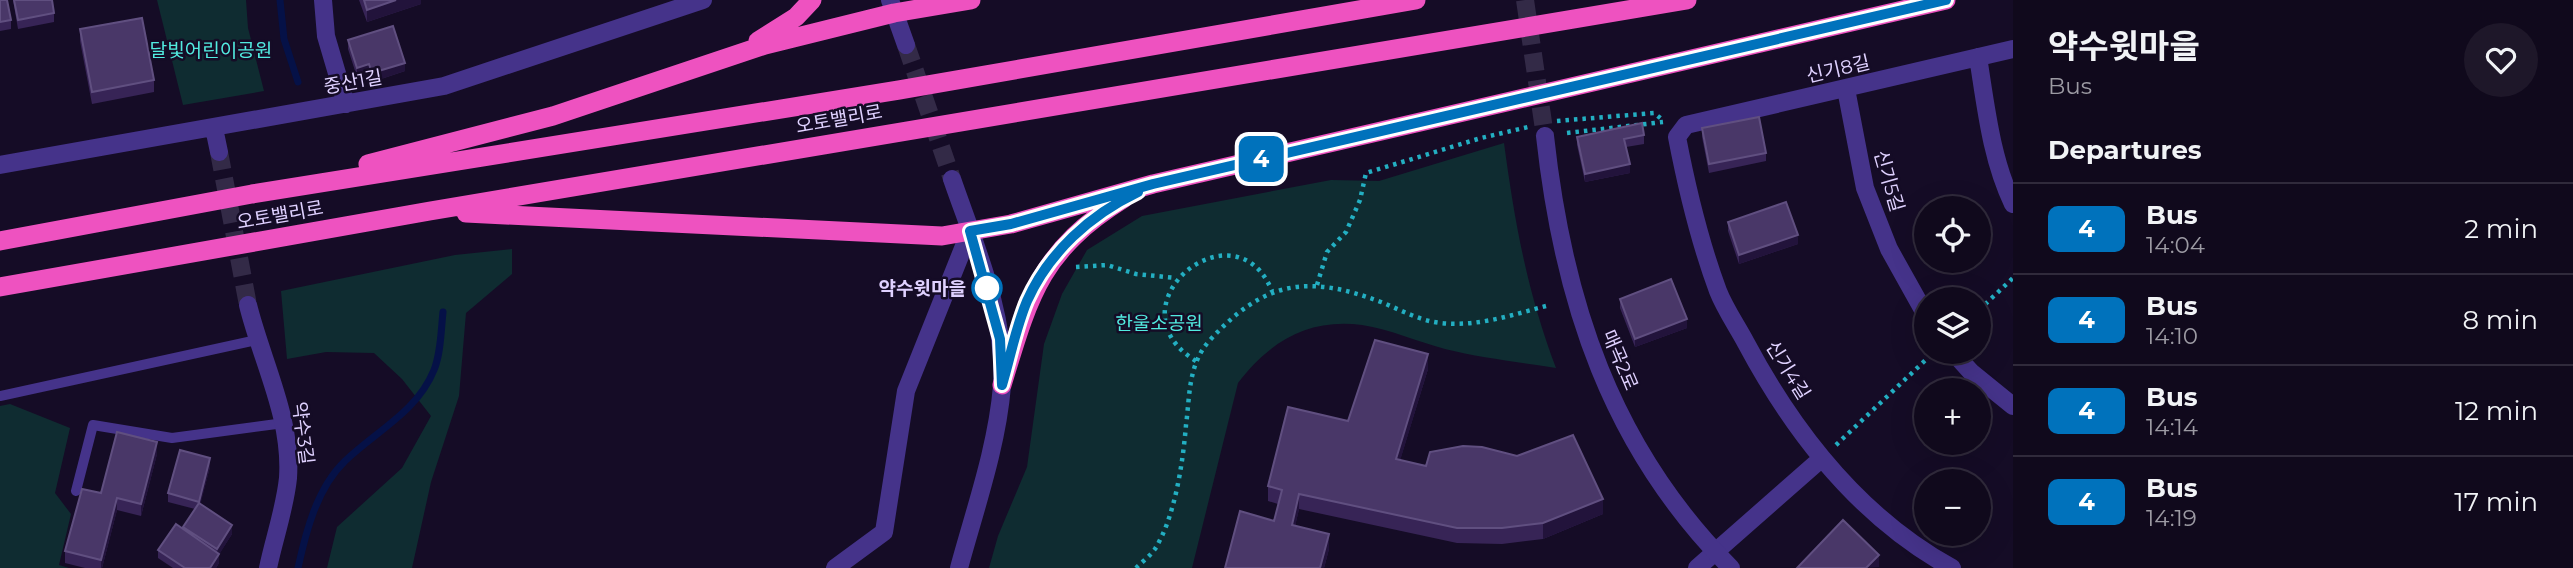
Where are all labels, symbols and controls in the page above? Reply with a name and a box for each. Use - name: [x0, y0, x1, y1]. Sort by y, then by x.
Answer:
- button: heart: [2464, 23, 2538, 97]
- text: 약수윗마을: [2048, 26, 2200, 66]
- park label: 달빛어린이공원: [150, 39, 272, 62]
- street label: 신기8길: [1804, 51, 1872, 87]
- street label: 중산1길: [322, 66, 384, 98]
- text: Bus: [2048, 72, 2092, 100]
- street label: 오토밸리로: [794, 100, 884, 138]
- text: Departures: [2048, 134, 2202, 166]
- line badge: 4: [1238, 136, 1284, 182]
- text: 4: [1253, 144, 1269, 173]
- street label: 신기5길: [1869, 147, 1909, 215]
- street label: 오토밸리로: [235, 196, 325, 234]
- map controls: [1914, 196, 1991, 546]
- button: locate: [1914, 196, 1991, 273]
- text: Bus: [2146, 199, 2198, 231]
- text: 2 min: [2464, 213, 2538, 245]
- text: 4: [2078, 214, 2095, 243]
- text: 14:04: [2146, 231, 2205, 259]
- marker: 약수윗마을: [972, 273, 1002, 303]
- place label: 약수윗마을: [879, 277, 966, 300]
- button: layers: [1914, 287, 1991, 364]
- text: Bus: [2146, 290, 2198, 322]
- text: 8 min: [2462, 304, 2538, 336]
- text: 4: [2078, 305, 2095, 334]
- park label: 한울소공원: [1115, 312, 1203, 335]
- text: 14:10: [2146, 322, 2198, 350]
- street label: 매곡2로: [1597, 326, 1643, 394]
- street label: 신기4길: [1761, 336, 1815, 404]
- button: +: [1914, 378, 1991, 455]
- text: Bus: [2146, 381, 2198, 413]
- text: 12 min: [2455, 395, 2538, 427]
- text: 4: [2078, 396, 2095, 425]
- street label: 약수3길: [288, 400, 318, 466]
- text: 14:14: [2146, 413, 2198, 441]
- button: −: [1914, 469, 1991, 546]
- text: Bus: [2146, 472, 2198, 504]
- text: 17 min: [2454, 486, 2538, 518]
- text: 4: [2078, 487, 2095, 516]
- text: 14:19: [2146, 504, 2197, 532]

